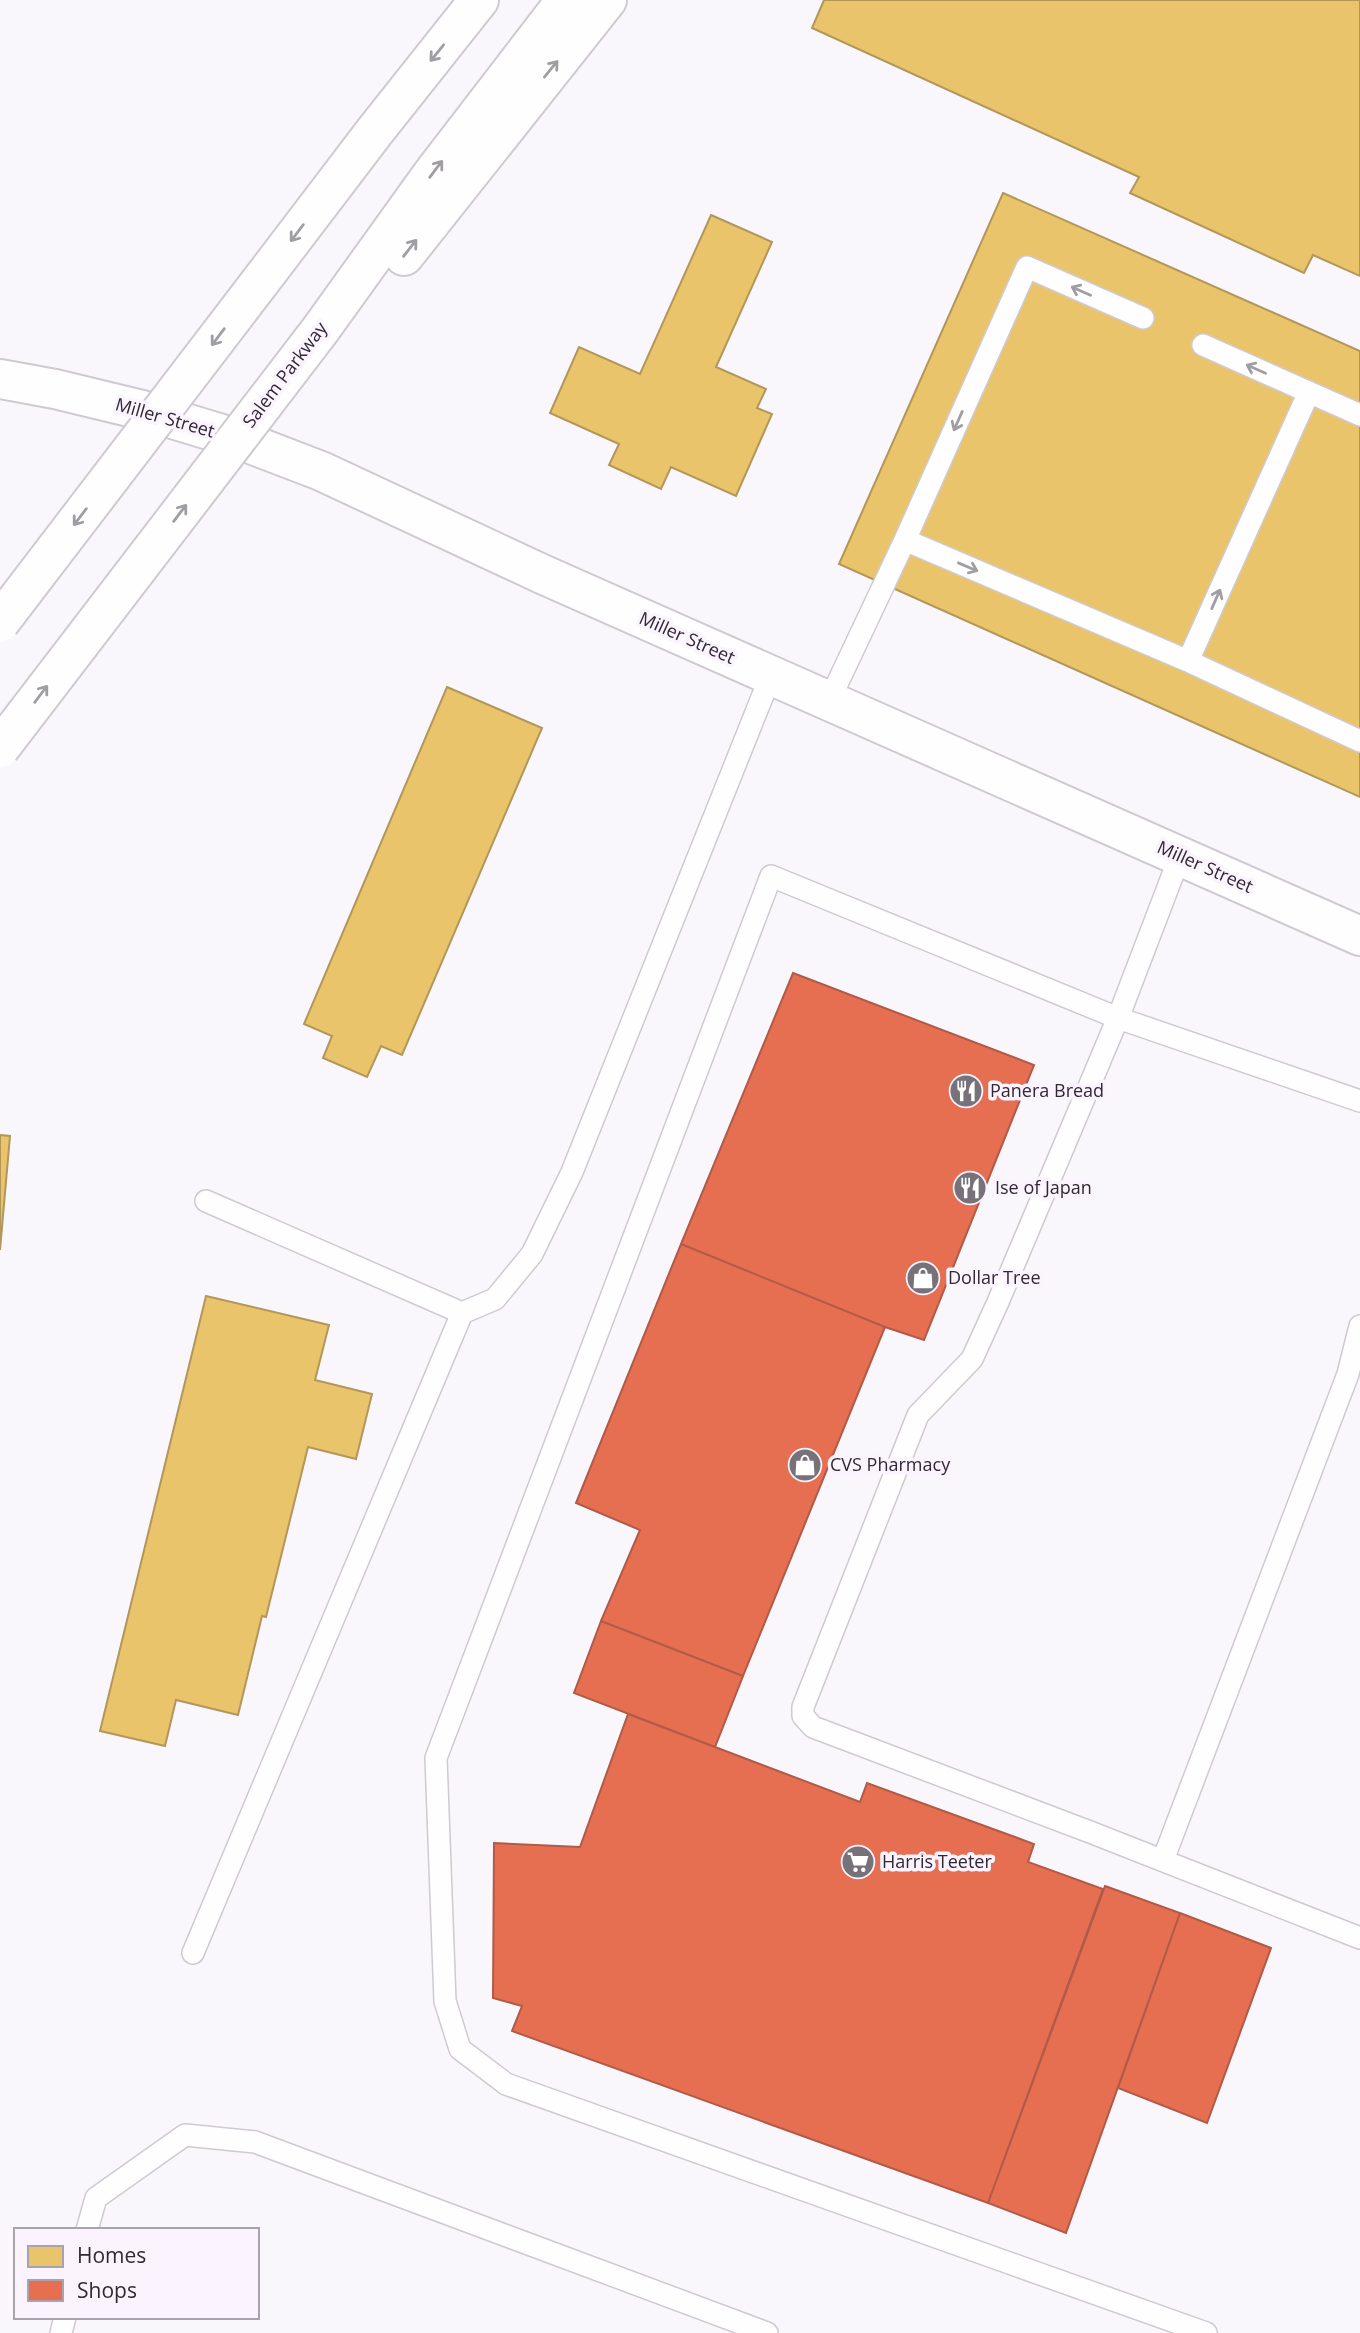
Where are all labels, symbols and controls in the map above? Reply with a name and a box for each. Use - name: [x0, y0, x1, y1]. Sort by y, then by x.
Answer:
- one-way arrow: [429, 44, 445, 62]
- one-way arrow: [543, 60, 559, 78]
- one-way arrow: [429, 160, 444, 179]
- one-way arrow: [290, 223, 305, 242]
- one-way arrow: [403, 239, 418, 258]
- one-way arrow: [1071, 284, 1092, 297]
- street label: Salem Parkway: [237, 316, 332, 432]
- one-way arrow: [211, 327, 226, 345]
- one-way arrow: [1246, 362, 1267, 375]
- street label: Miller Street: [113, 391, 218, 443]
- one-way arrow: [951, 410, 964, 432]
- one-way arrow: [172, 505, 187, 523]
- one-way arrow: [73, 507, 87, 526]
- one-way arrow: [956, 561, 978, 574]
- one-way arrow: [1210, 589, 1223, 610]
- street label: Miller Street: [636, 605, 739, 669]
- one-way arrow: [34, 685, 49, 704]
- street label: Miller Street: [1154, 834, 1257, 898]
- restaurant icon: Panera Bread: [947, 1072, 985, 1110]
- place label: Panera Bread: [990, 1078, 1104, 1102]
- restaurant icon: Ise of Japan: [951, 1169, 989, 1207]
- place label: Ise of Japan: [995, 1175, 1092, 1199]
- shop icon: Dollar Tree: [904, 1259, 942, 1297]
- place label: Dollar Tree: [948, 1265, 1041, 1289]
- shop icon: CVS Pharmacy: [786, 1446, 824, 1484]
- place label: CVS Pharmacy: [830, 1452, 951, 1476]
- supermarket icon: Harris Teeter: [839, 1843, 877, 1881]
- place label: Harris Teeter: [882, 1849, 992, 1873]
- legend: [14, 2228, 259, 2319]
- text: Homes: [77, 2241, 146, 2269]
- text: Shops: [77, 2276, 137, 2304]

